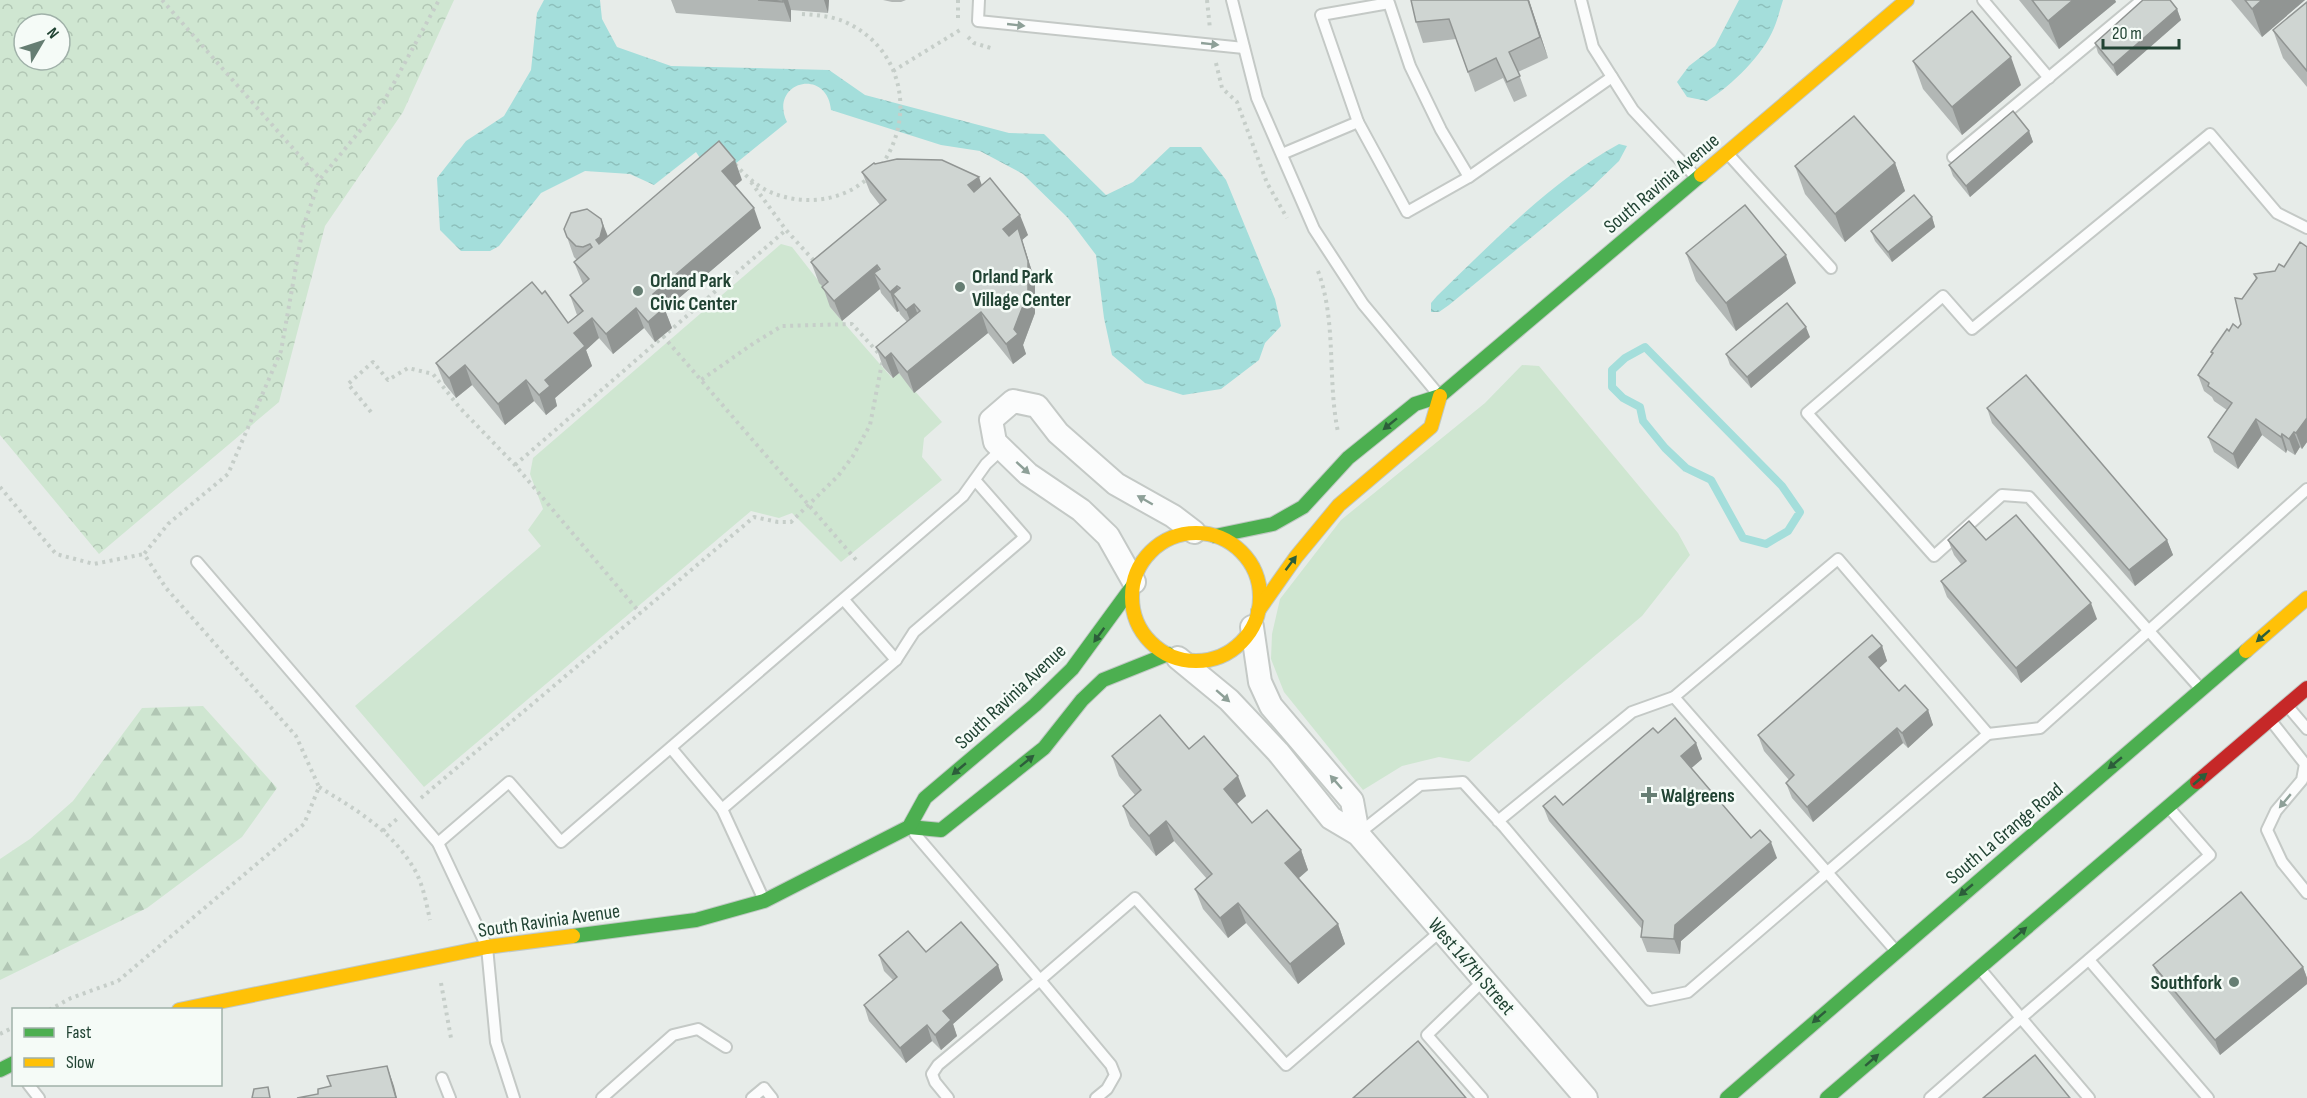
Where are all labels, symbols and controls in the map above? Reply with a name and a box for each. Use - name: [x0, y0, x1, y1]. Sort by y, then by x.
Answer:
- north arrow: [12, 12, 72, 72]
- scale bar: [2103, 12, 2180, 50]
- one-way arrow: [1006, 20, 1025, 30]
- text: 20 m: [2112, 23, 2142, 44]
- text: N: [42, 24, 63, 43]
- one-way arrow: [1200, 39, 1219, 49]
- street label: South Ravinia Avenue: [1599, 129, 1724, 239]
- place label: Orland Park Village Center: [972, 265, 1071, 312]
- place label: Orland Park Civic Center: [650, 269, 737, 316]
- marker: Orland Park Village Center: [953, 280, 967, 294]
- marker: Orland Park Civic Center: [631, 284, 645, 298]
- one-way arrow: [1382, 418, 1398, 431]
- one-way arrow: [1015, 461, 1030, 474]
- one-way arrow: [1136, 495, 1153, 505]
- one-way arrow: [1285, 555, 1297, 570]
- one-way arrow: [1093, 626, 1105, 642]
- one-way arrow: [2256, 629, 2271, 642]
- street label: South Ravinia Avenue: [950, 639, 1071, 754]
- one-way arrow: [1215, 689, 1231, 702]
- one-way arrow: [1019, 755, 1035, 768]
- one-way arrow: [2108, 756, 2123, 769]
- one-way arrow: [951, 763, 967, 776]
- one-way arrow: [2192, 773, 2207, 786]
- one-way arrow: [1330, 775, 1343, 790]
- street label: South La Grange Road: [1941, 778, 2068, 890]
- place label: Walgreens: [1661, 784, 1735, 808]
- marker: Walgreens: [1642, 788, 1656, 802]
- one-way arrow: [2278, 793, 2291, 809]
- one-way arrow: [1959, 883, 1974, 896]
- street label: South Ravinia Avenue: [477, 899, 622, 943]
- street label: West 147th Street: [1423, 913, 1520, 1020]
- one-way arrow: [2012, 927, 2027, 940]
- place label: Southfork: [2151, 971, 2223, 995]
- marker: Southfork: [2227, 975, 2241, 989]
- legend: [12, 1008, 222, 1086]
- one-way arrow: [1812, 1010, 1827, 1023]
- text: Fast: [66, 1022, 92, 1043]
- text: Slow: [66, 1052, 95, 1073]
- one-way arrow: [1864, 1053, 1879, 1067]

